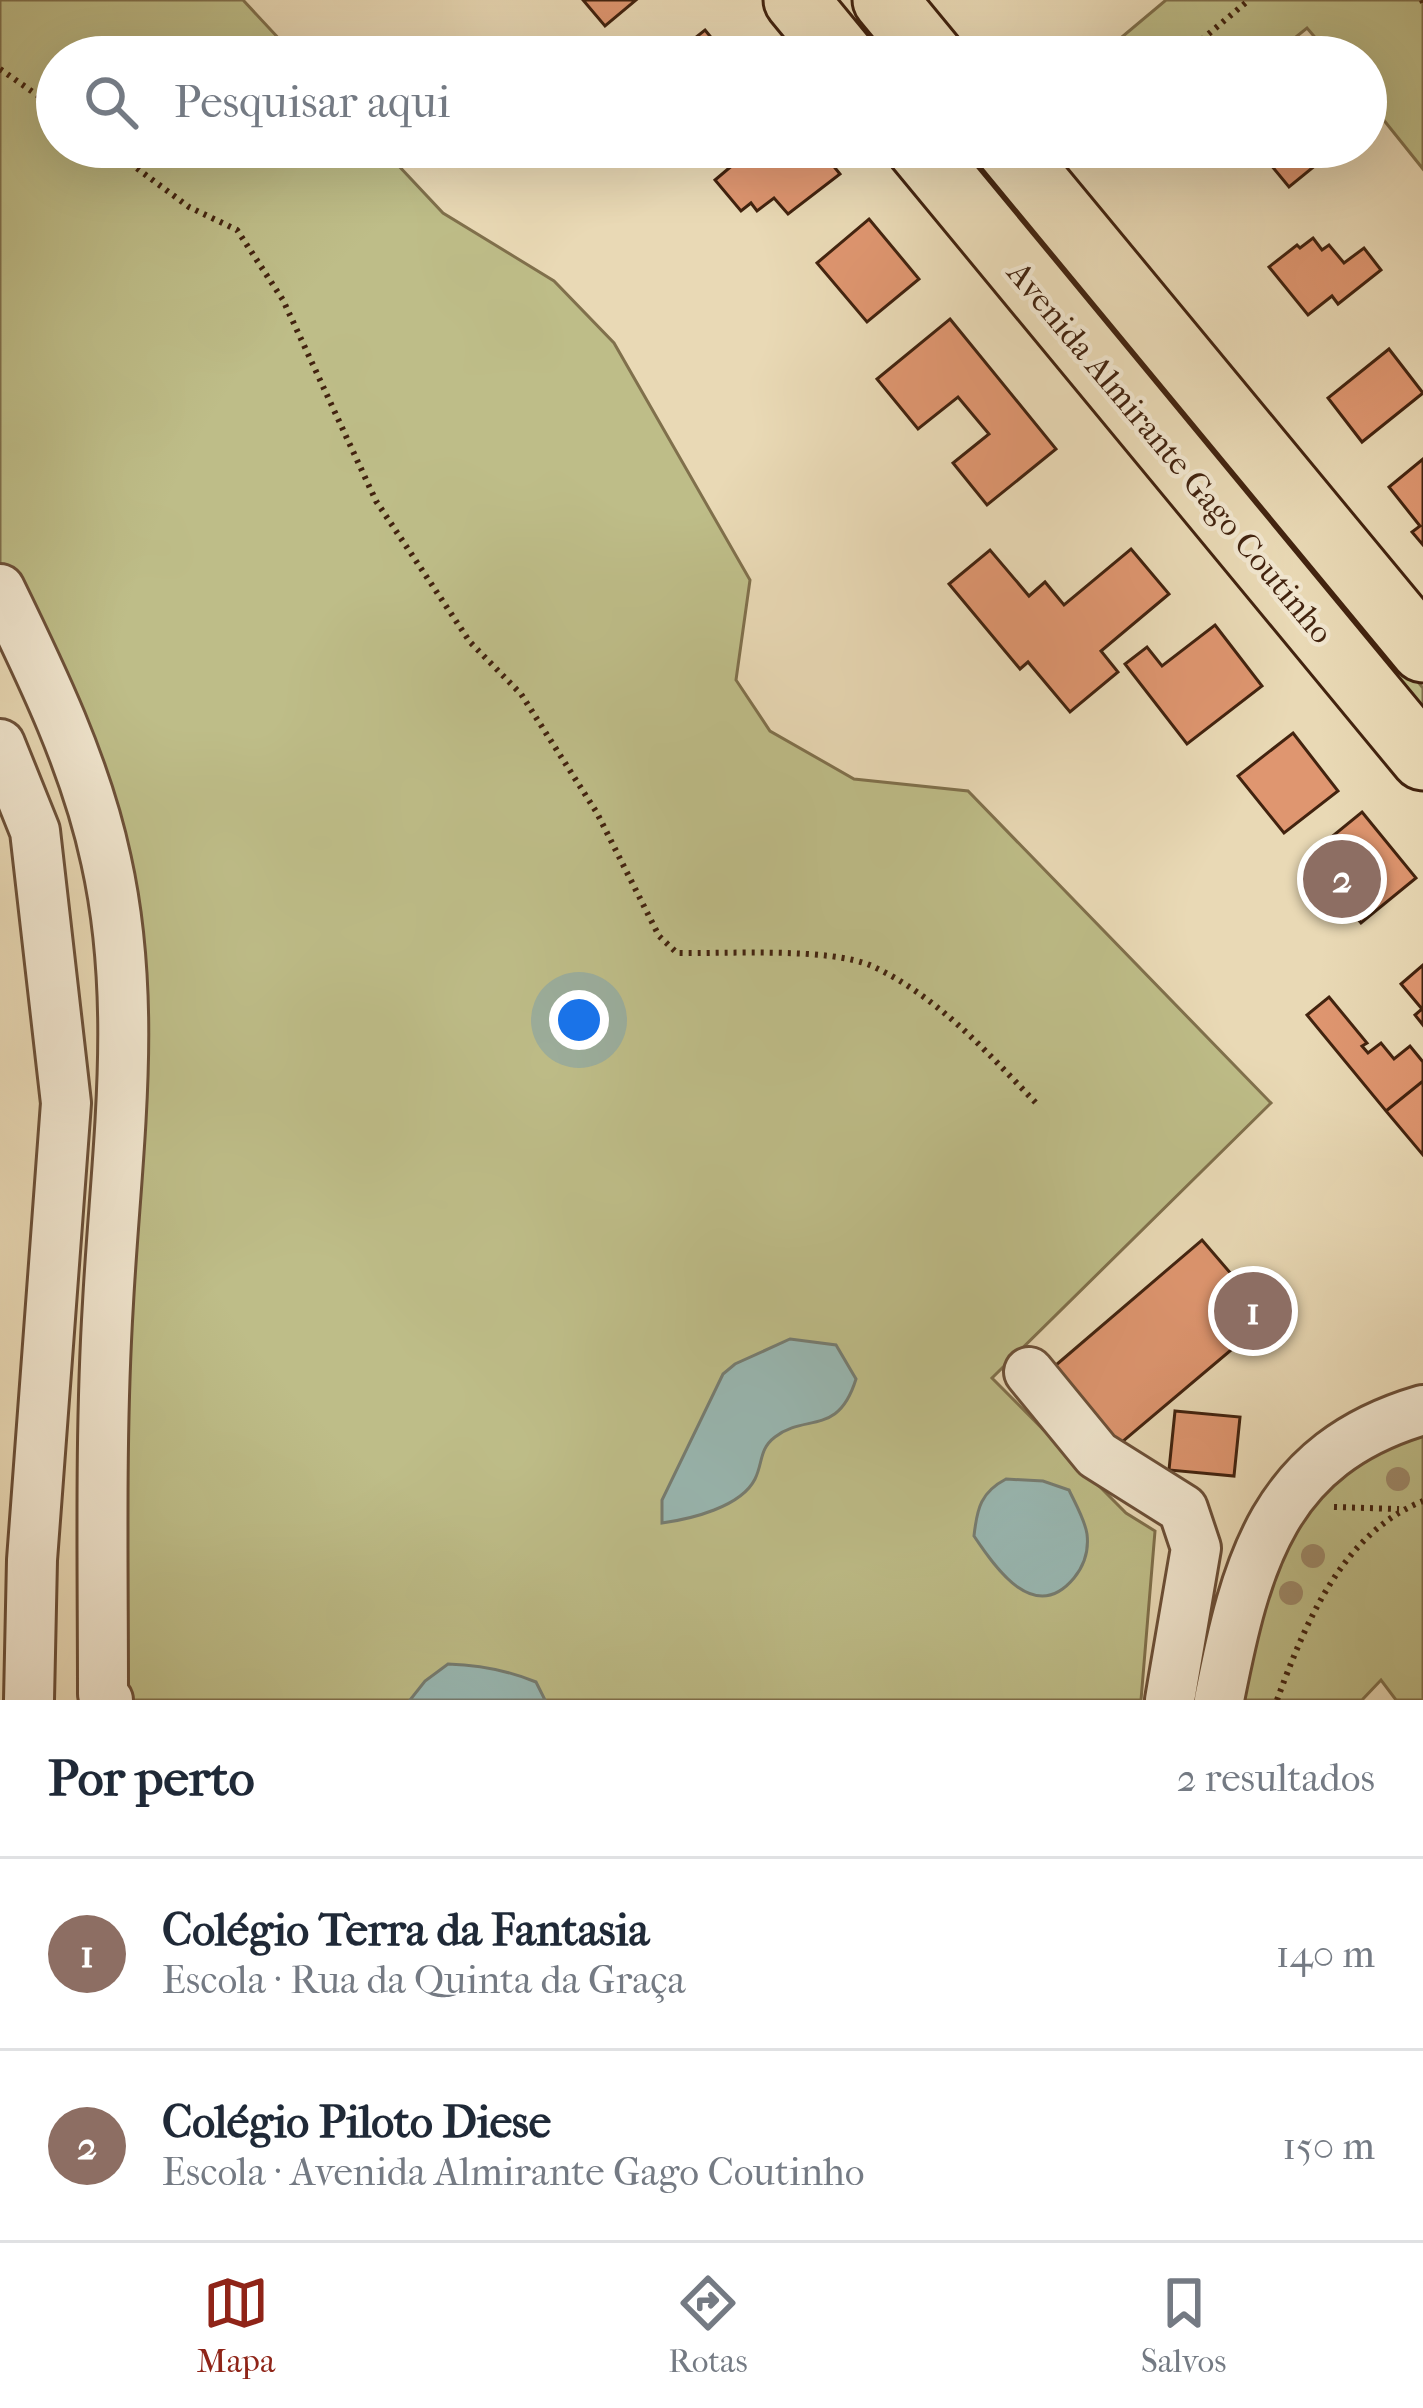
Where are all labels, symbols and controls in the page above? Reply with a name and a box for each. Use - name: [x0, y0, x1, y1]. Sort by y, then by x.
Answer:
- search box: [36, 36, 1387, 168]
- icon: search: [78, 69, 144, 135]
- text: Pesquisar aqui: [174, 76, 450, 129]
- street label: Avenida Almirante Gago Coutinho: [998, 253, 1341, 652]
- pin: 2: [1303, 834, 1381, 924]
- your location: [549, 990, 609, 1050]
- pin: 1: [1214, 1266, 1292, 1356]
- text: Por perto: [48, 1748, 255, 1808]
- text: 2 resultados: [1177, 1755, 1375, 1801]
- text: Colégio Terra da Fantasia: [162, 1904, 649, 1957]
- text: 1: [80, 1931, 94, 1977]
- text: 140 m: [1276, 1931, 1375, 1977]
- text: Escola · Rua da Quinta da Graça: [162, 1957, 686, 2003]
- text: Colégio Piloto Diese: [162, 2096, 551, 2149]
- text: 2: [77, 2123, 97, 2169]
- text: 150 m: [1282, 2123, 1375, 2169]
- text: Escola · Avenida Almirante Gago Coutinho: [162, 2149, 865, 2195]
- tab: Mapa: [197, 2270, 275, 2381]
- tab: Rotas: [668, 2270, 748, 2381]
- tab: Salvos: [1141, 2270, 1226, 2381]

